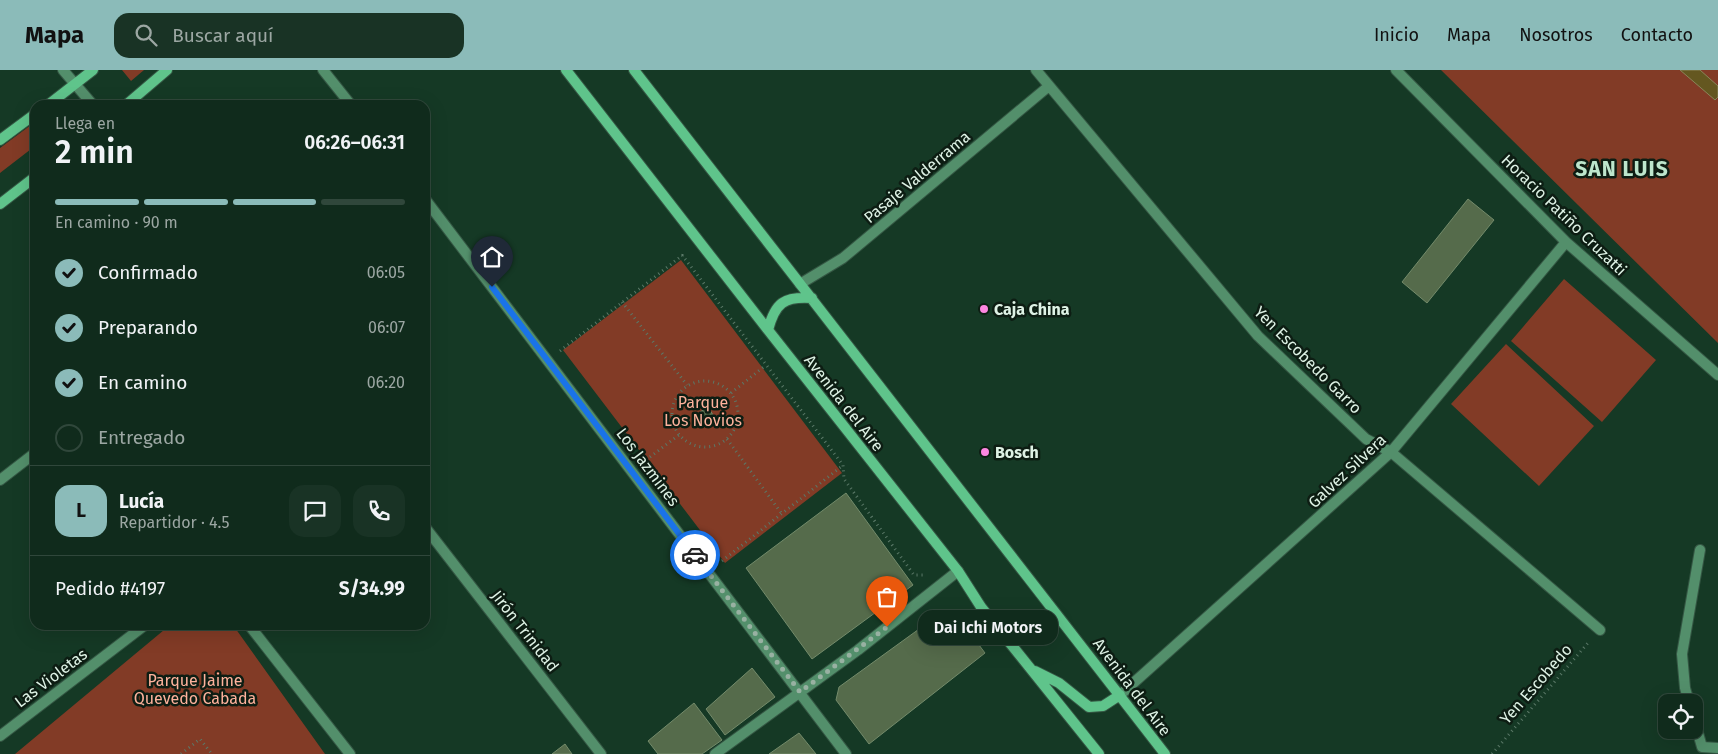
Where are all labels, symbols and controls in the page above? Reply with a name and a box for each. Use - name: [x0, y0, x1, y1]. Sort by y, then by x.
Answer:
- search box: [114, 13, 464, 58]
- text: Mapa: [25, 21, 84, 49]
- icon: search: [132, 21, 160, 49]
- text: Buscar aquí: [172, 24, 273, 47]
- text: Inicio: [1374, 24, 1419, 46]
- text: Mapa: [1447, 24, 1491, 46]
- text: Nosotros: [1519, 24, 1593, 46]
- text: Contacto: [1621, 24, 1693, 46]
- text: Llega en: [55, 114, 115, 133]
- street label: Pasaje Valderrama: [860, 127, 974, 227]
- text: 06:26–06:31: [304, 131, 405, 154]
- text: 2 min: [55, 133, 134, 171]
- street label: Horacio Patiño Cruzatti: [1498, 150, 1630, 280]
- district label: SAN LUIS: [1575, 156, 1669, 182]
- text: En camino · 90 m: [55, 213, 178, 232]
- pin: [471, 236, 513, 287]
- icon: home: [478, 243, 506, 271]
- icon: check: [55, 259, 83, 287]
- text: Confirmado: [98, 261, 198, 284]
- text: 06:05: [367, 263, 405, 282]
- place label: Caja China: [994, 300, 1070, 319]
- street label: Yen Escobedo Garro: [1250, 302, 1366, 418]
- marker: Caja China: [978, 303, 990, 315]
- icon: check: [55, 314, 83, 342]
- text: Preparando: [98, 316, 198, 339]
- text: 06:07: [368, 318, 405, 337]
- street label: Avenida del Aire: [800, 351, 888, 455]
- icon: check: [55, 369, 83, 397]
- text: En camino: [98, 371, 187, 394]
- text: 06:20: [367, 373, 405, 392]
- park label: Parque Los Novios: [664, 393, 742, 430]
- street label: Los Jazmines: [612, 424, 684, 510]
- text: Entregado: [98, 426, 185, 449]
- street label: Galvez Silvera: [1304, 430, 1390, 512]
- place label: Bosch: [995, 443, 1039, 462]
- marker: Bosch: [979, 446, 991, 458]
- button: chat: [289, 485, 341, 537]
- button: phone: [353, 485, 405, 537]
- text: Lucía: [119, 490, 164, 513]
- text: L: [76, 499, 86, 522]
- text: Repartidor · 4.5: [119, 513, 230, 532]
- courier: [670, 530, 720, 580]
- icon: car: [681, 541, 709, 569]
- pin: [866, 576, 908, 627]
- text: Pedido #4197: [55, 577, 165, 600]
- text: S/34.99: [339, 577, 405, 600]
- icon: bag: [873, 583, 901, 611]
- street label: Jirón Trinidad: [487, 586, 563, 676]
- callout: Dai Ichi Motors: [917, 610, 1057, 644]
- text: Dai Ichi Motors: [934, 618, 1042, 637]
- street label: Avenida del Aire: [1089, 634, 1175, 740]
- street label: Yen Escobedo: [1496, 640, 1576, 728]
- street label: Las Violetas: [11, 645, 91, 711]
- park label: Parque Jaime Quevedo Cabada: [134, 671, 256, 708]
- map controls: [1658, 694, 1703, 739]
- button: locate: [1658, 694, 1703, 739]

